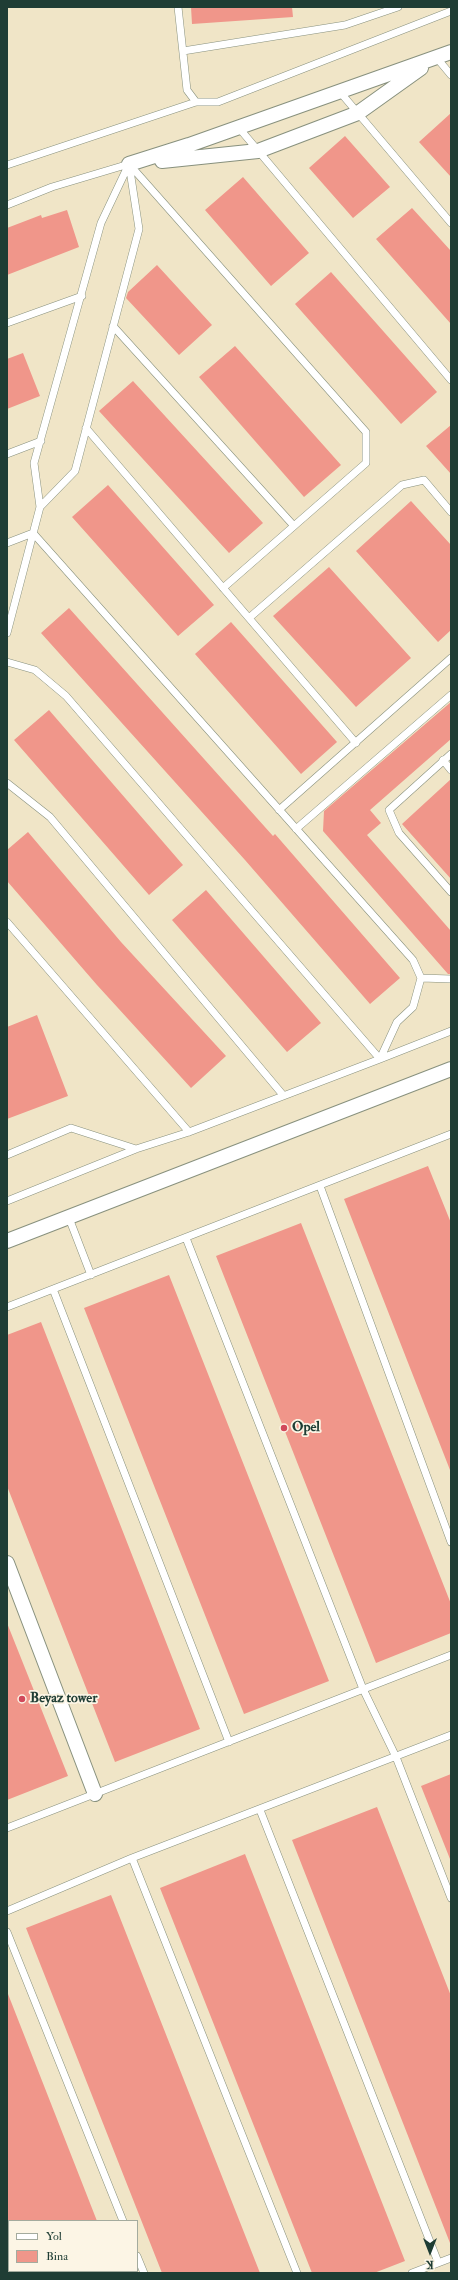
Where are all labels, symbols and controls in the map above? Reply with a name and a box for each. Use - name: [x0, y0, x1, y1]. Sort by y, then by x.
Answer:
- place label: Opel: [292, 1420, 320, 1436]
- marker: Opel: [279, 1423, 289, 1433]
- place label: Beyaz tower: [30, 1691, 97, 1707]
- marker: Beyaz tower: [17, 1694, 27, 1704]
- legend: [8, 2220, 138, 2272]
- text: Yol: [46, 2229, 62, 2244]
- north arrow: [410, 2232, 450, 2272]
- text: Bina: [46, 2249, 68, 2264]
- text: K: [426, 2258, 434, 2271]

